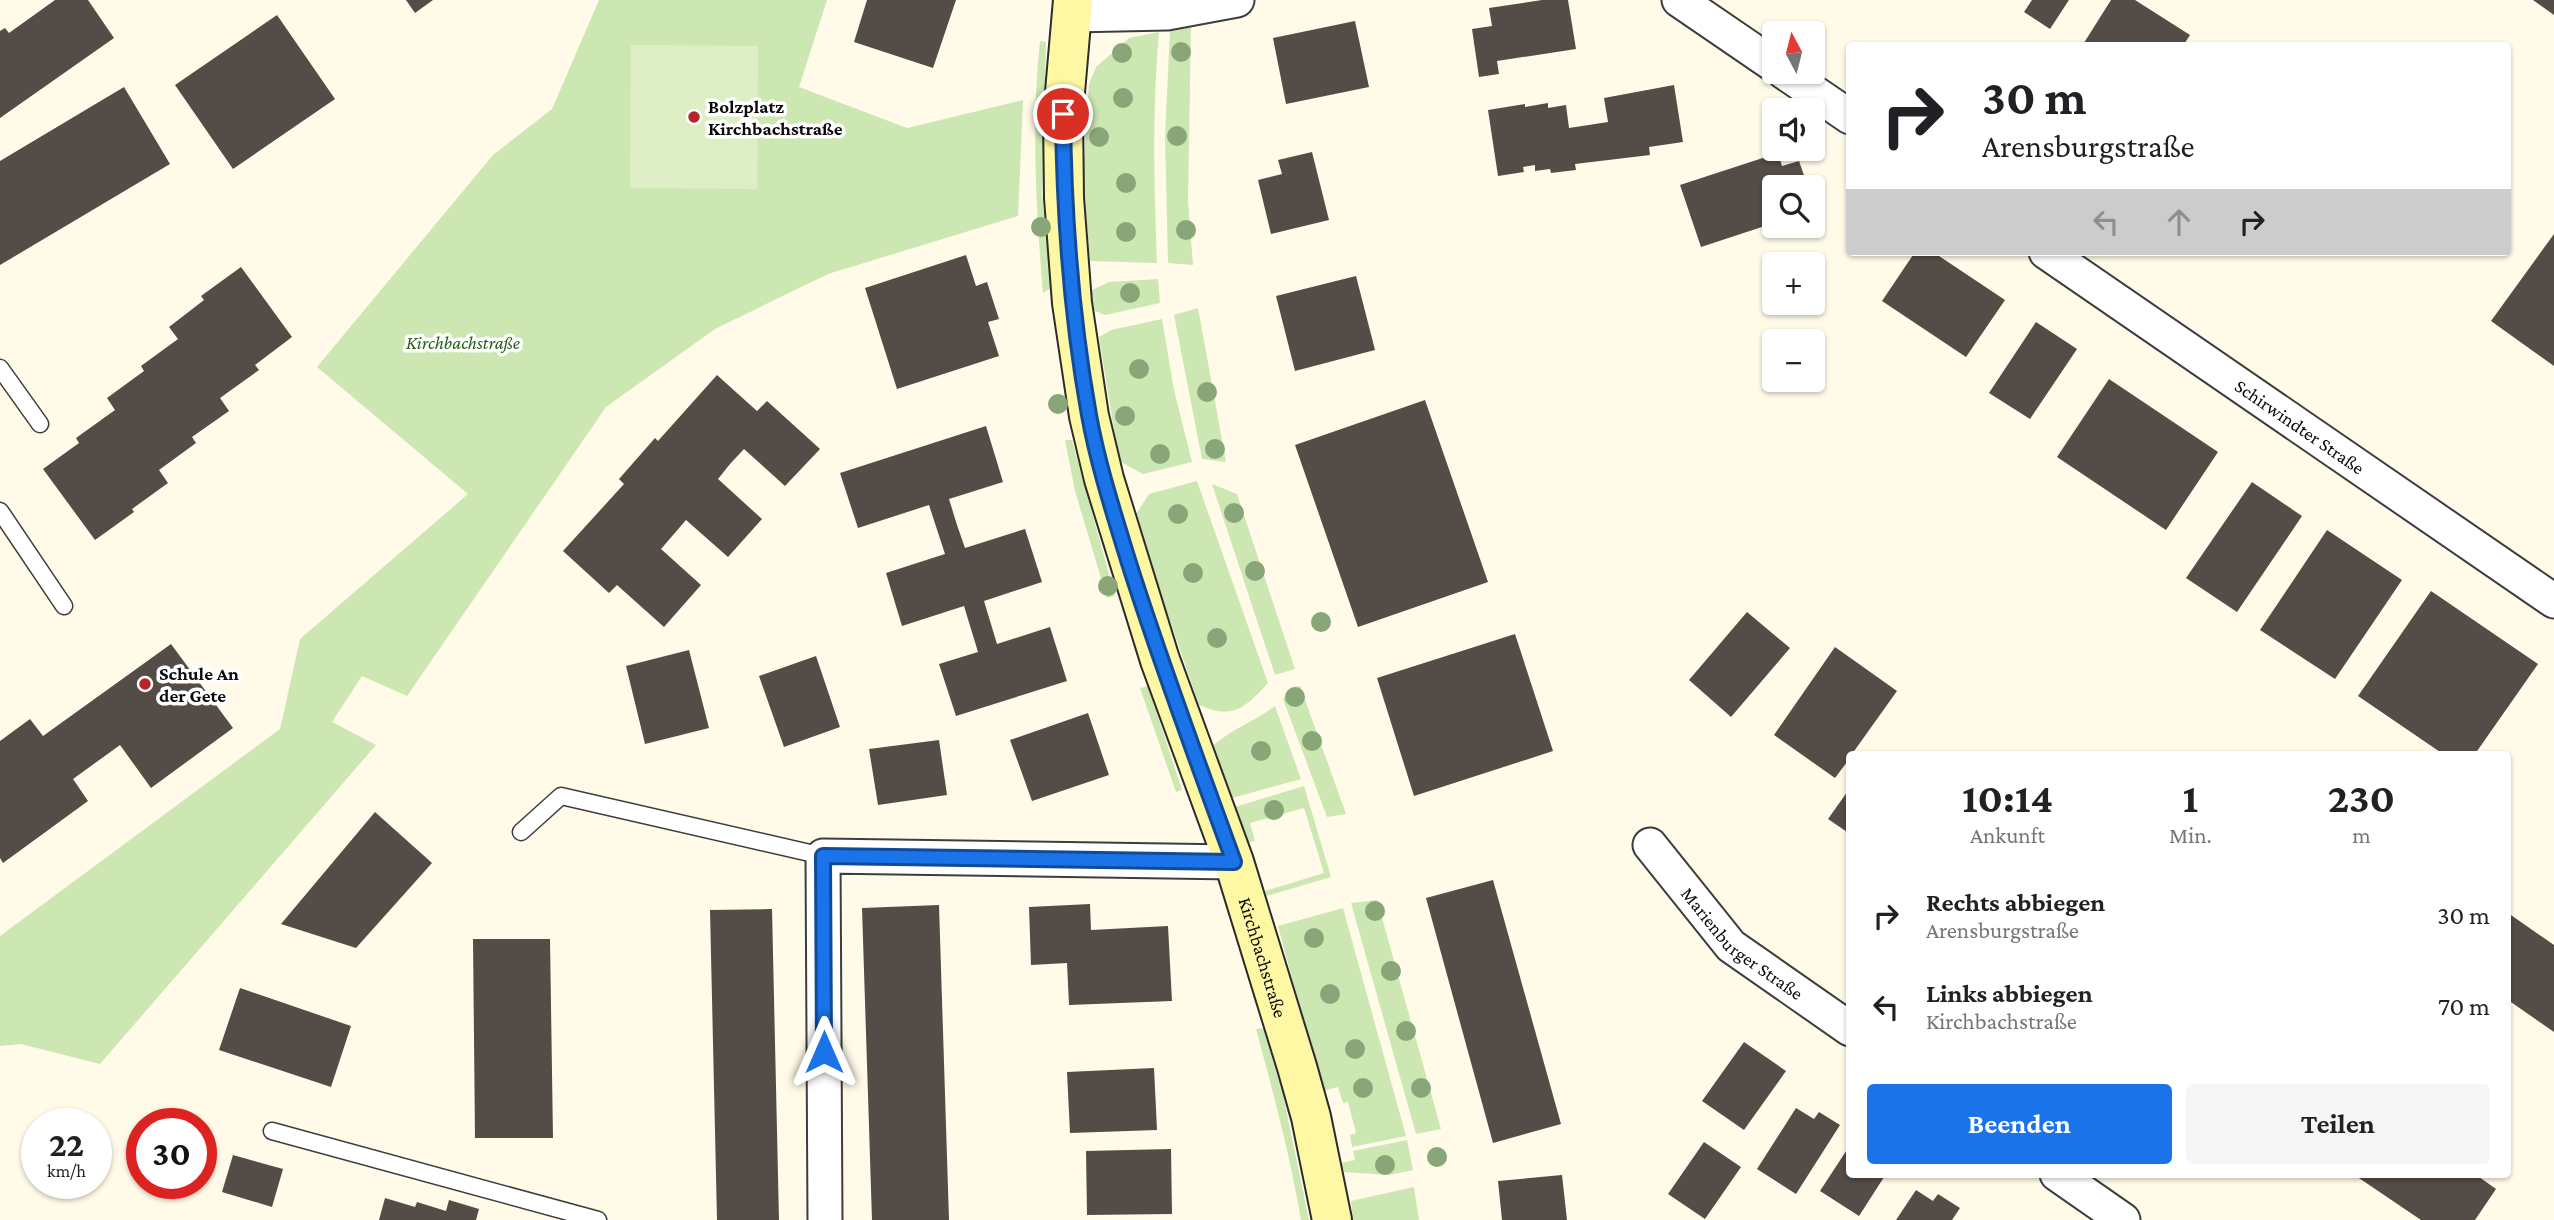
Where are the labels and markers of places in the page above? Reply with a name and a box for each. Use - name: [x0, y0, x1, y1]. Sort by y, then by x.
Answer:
- pin: [1033, 84, 1093, 144]
- place label: Bolzplatz Kirchbachstraße: [708, 96, 843, 139]
- marker: Bolzplatz Kirchbachstraße: [686, 109, 702, 125]
- place label: Schule An der Gete: [159, 663, 239, 706]
- marker: Schule An der Gete: [137, 676, 153, 692]

